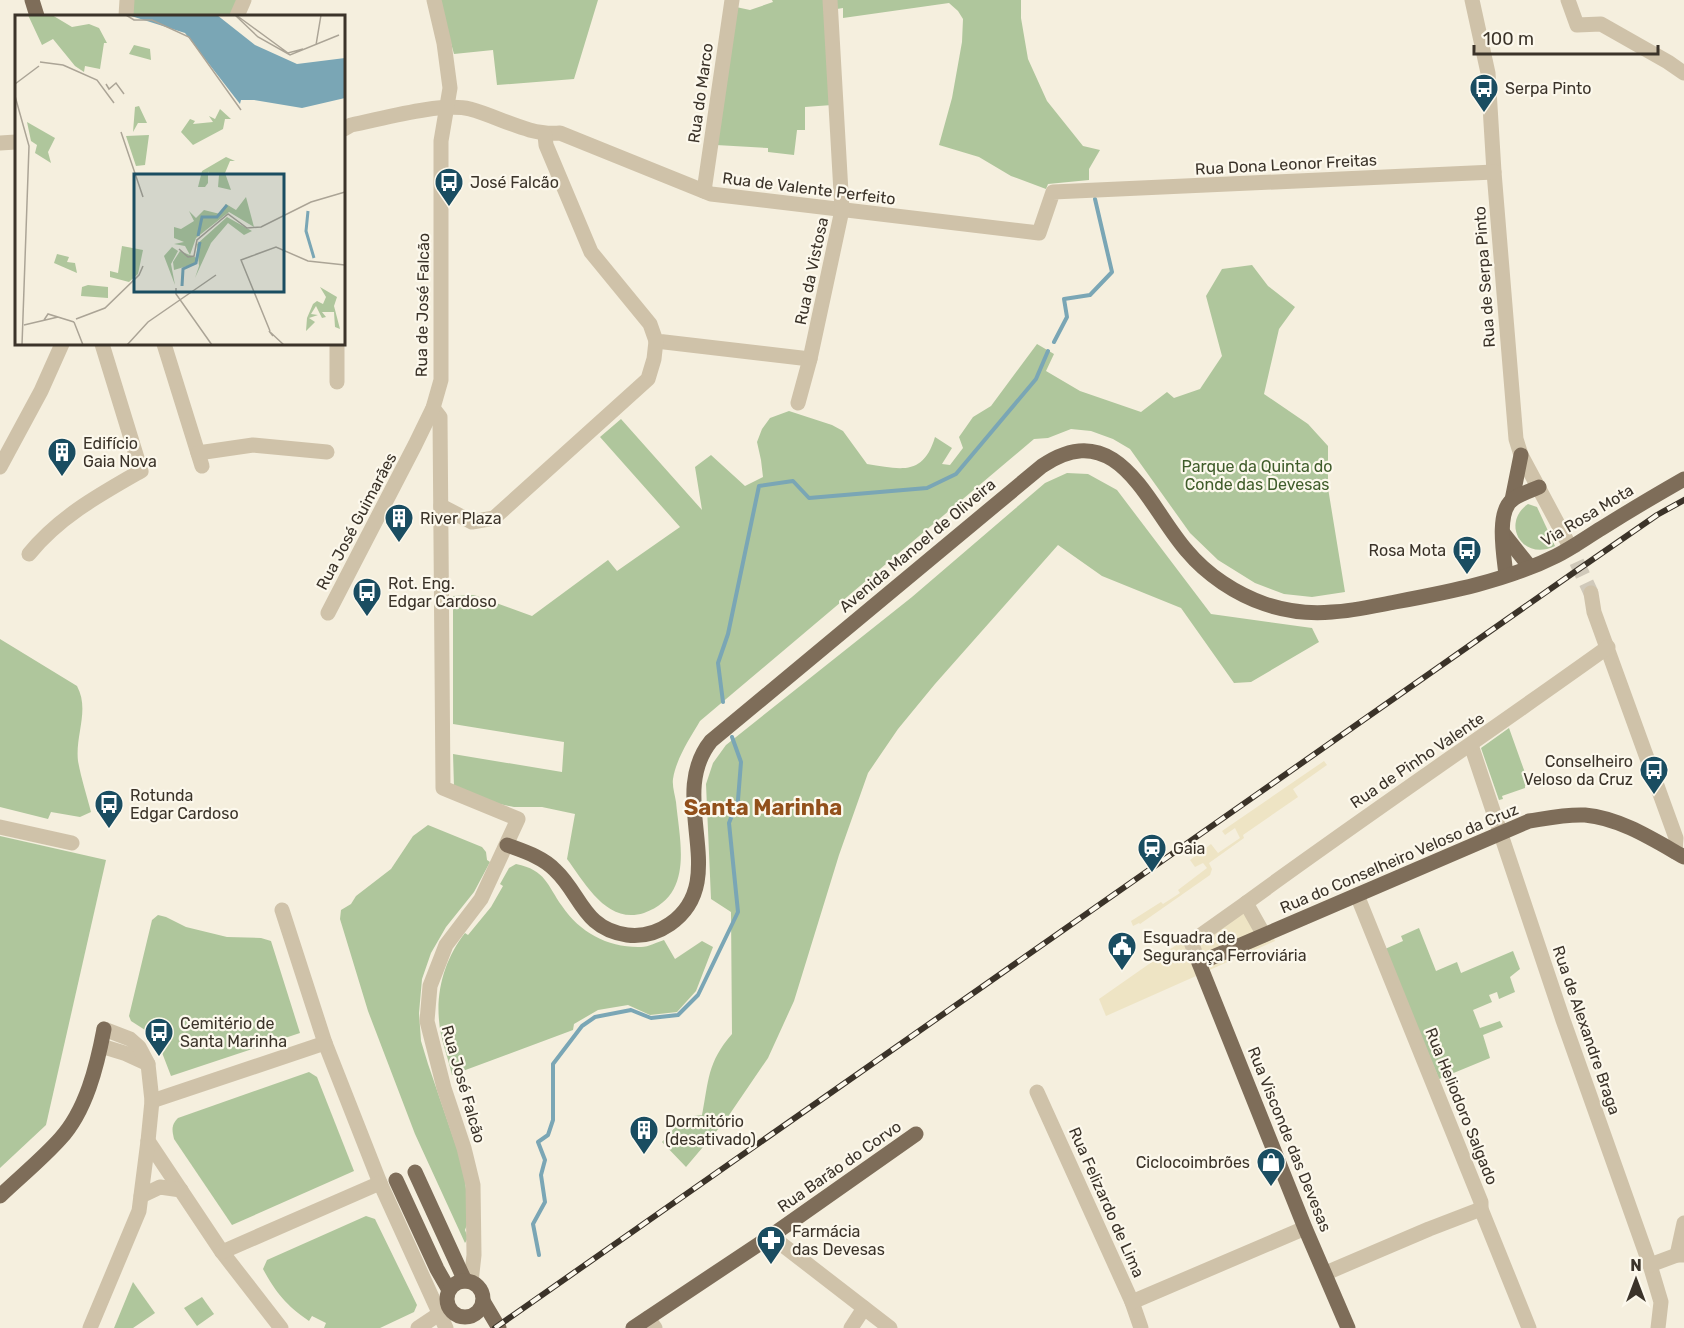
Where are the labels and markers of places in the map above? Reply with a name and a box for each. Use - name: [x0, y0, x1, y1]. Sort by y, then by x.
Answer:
- bus stop icon: Serpa Pinto: [1468, 72, 1500, 114]
- place label: Serpa Pinto: [1505, 79, 1591, 98]
- bus stop icon: José Falcão: [433, 166, 465, 208]
- place label: José Falcão: [470, 173, 559, 192]
- place label: Edifício Gaia Nova: [83, 434, 157, 471]
- building icon: Edifício Gaia Nova: [46, 436, 78, 478]
- building icon: River Plaza: [383, 502, 415, 544]
- place label: River Plaza: [420, 509, 501, 528]
- bus stop icon: Rosa Mota: [1451, 534, 1483, 576]
- place label: Rosa Mota: [1369, 541, 1446, 560]
- place label: Rot. Eng. Edgar Cardoso: [388, 574, 497, 611]
- bus stop icon: Rot. Eng. Edgar Cardoso: [351, 576, 383, 618]
- place label: Conselheiro Veloso da Cruz: [1523, 752, 1633, 789]
- bus stop icon: Conselheiro Veloso da Cruz: [1638, 754, 1670, 796]
- place label: Rotunda Edgar Cardoso: [130, 786, 239, 823]
- bus stop icon: Rotunda Edgar Cardoso: [93, 788, 125, 830]
- station icon: Gaia: [1136, 832, 1168, 874]
- place label: Gaia: [1173, 839, 1205, 858]
- place label: Esquadra de Segurança Ferroviária: [1143, 928, 1307, 965]
- public building icon: Esquadra de Segurança Ferroviária: [1106, 930, 1138, 972]
- place label: Cemitério de Santa Marinha: [180, 1014, 287, 1051]
- bus stop icon: Cemitério de Santa Marinha: [143, 1016, 175, 1058]
- place label: Dormitório (desativado): [665, 1112, 756, 1149]
- building icon: Dormitório (desativado): [628, 1114, 660, 1156]
- shop icon: Ciclocoimbrões: [1255, 1146, 1287, 1188]
- place label: Ciclocoimbrões: [1136, 1153, 1250, 1172]
- place label: Farmácia das Devesas: [792, 1222, 885, 1259]
- pharmacy icon: Farmácia das Devesas: [755, 1224, 787, 1266]

